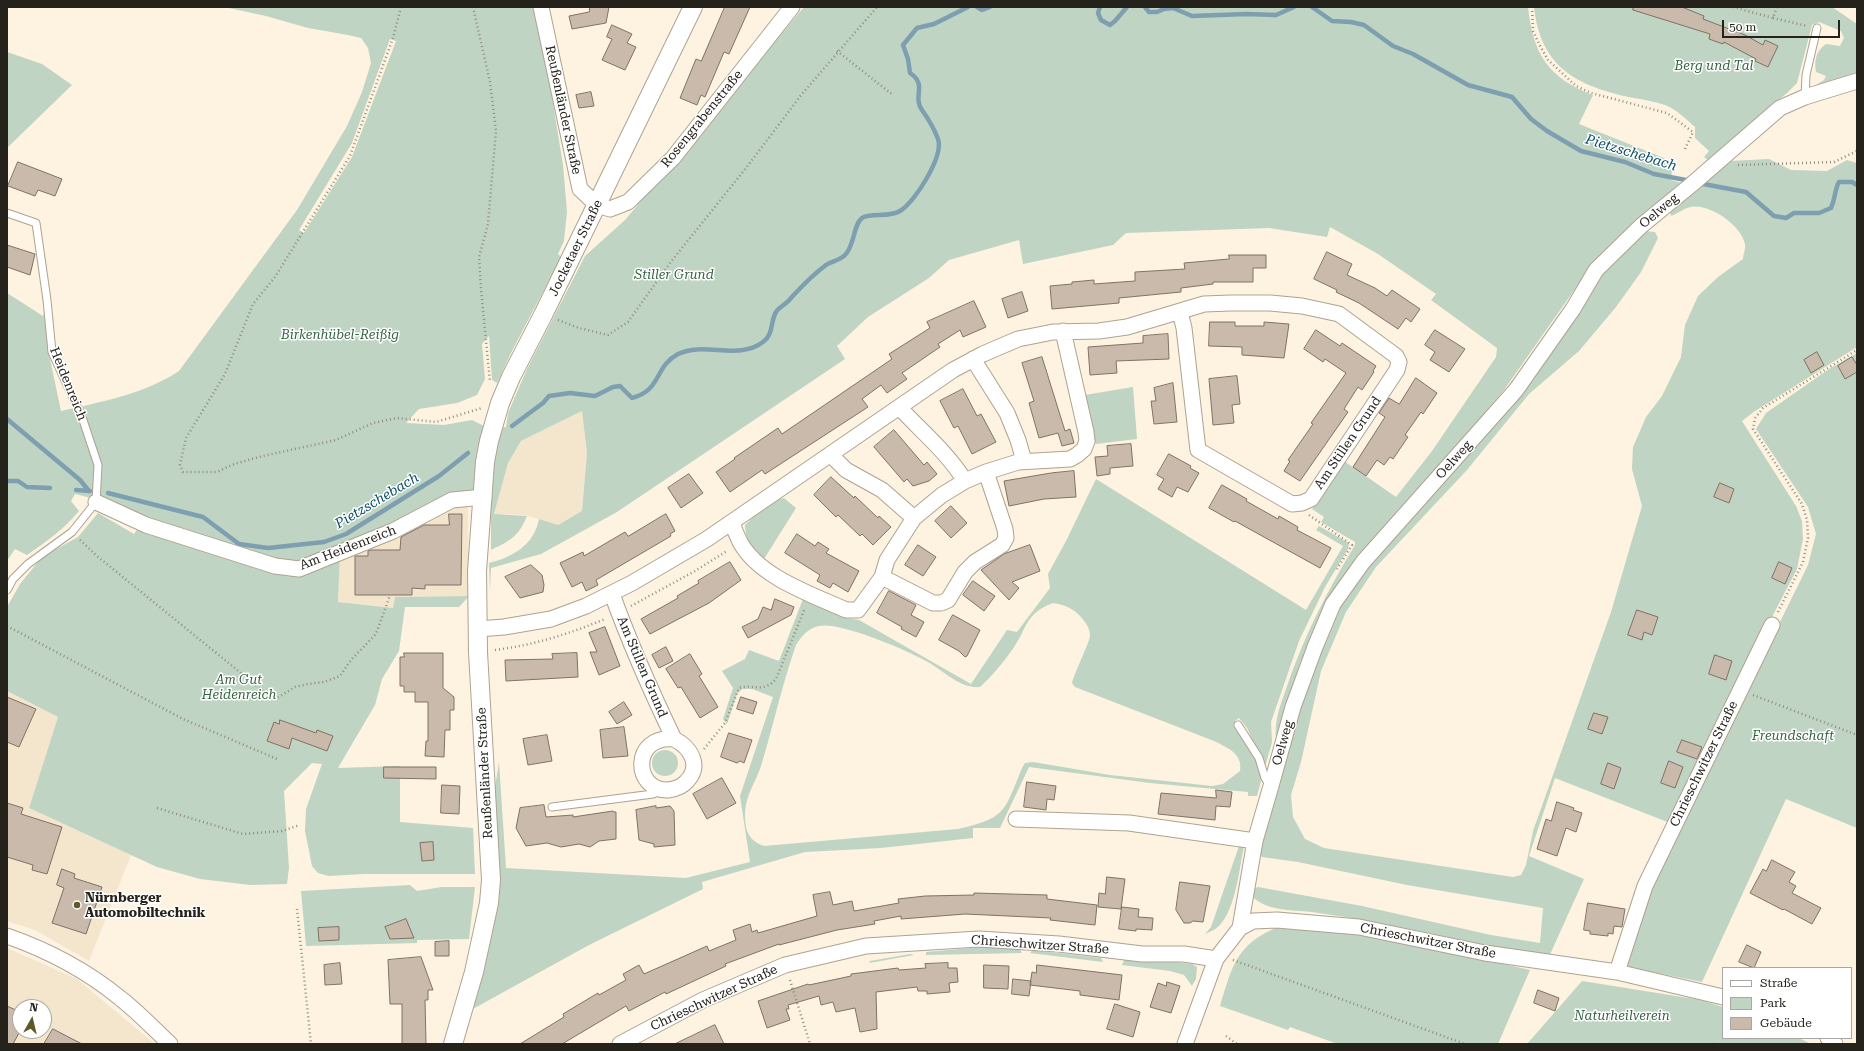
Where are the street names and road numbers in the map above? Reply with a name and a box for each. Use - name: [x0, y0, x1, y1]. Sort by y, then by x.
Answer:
- street label: Reußenländer Straße: [542, 44, 584, 176]
- street label: Rosengrabenstraße: [658, 67, 746, 171]
- street label: Oelweg: [1636, 190, 1682, 232]
- street label: Jocketaer Straße: [546, 197, 606, 299]
- street label: Heidenreich: [46, 345, 90, 423]
- street label: Am Stillen Grund: [1311, 394, 1385, 492]
- street label: Oelweg: [1433, 438, 1475, 482]
- street label: Am Heidenreich: [297, 522, 399, 574]
- street label: Am Stillen Grund: [614, 614, 670, 720]
- street label: Chrieschwitzer Straße: [1667, 699, 1741, 829]
- street label: Reußenländer Straße: [474, 707, 496, 839]
- street label: Oelweg: [1269, 719, 1297, 767]
- street label: Chrieschwitzer Straße: [1359, 920, 1497, 962]
- street label: Chrieschwitzer Straße: [971, 932, 1109, 958]
- street label: Chrieschwitzer Straße: [648, 962, 780, 1034]

